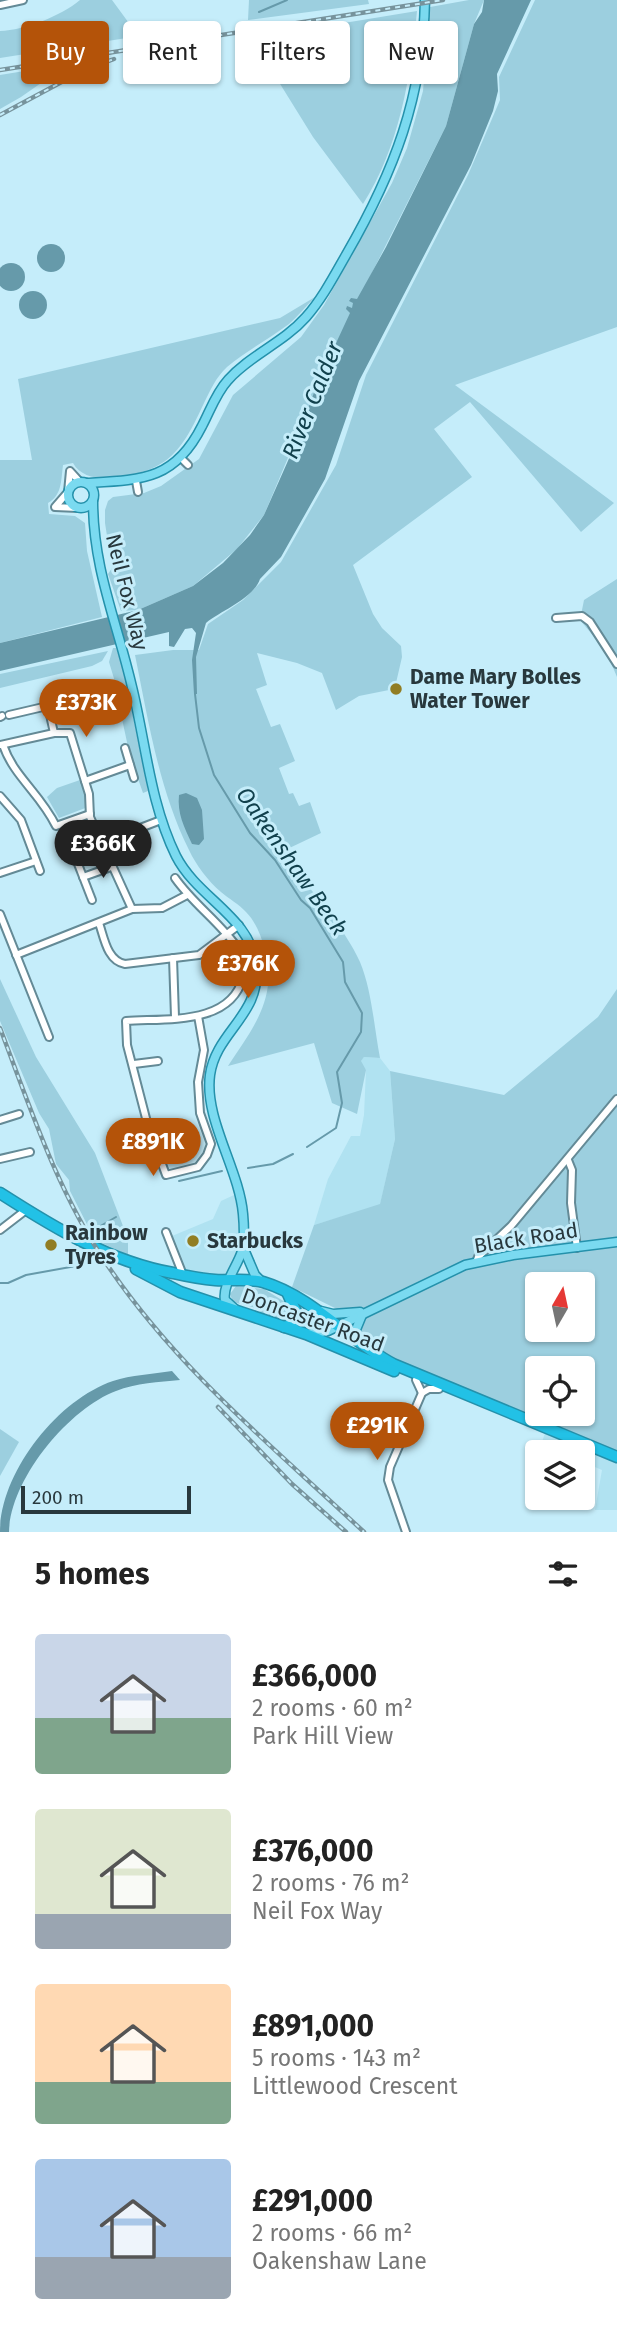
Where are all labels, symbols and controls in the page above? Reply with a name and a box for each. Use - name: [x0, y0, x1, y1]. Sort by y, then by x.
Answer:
- chip: Buy: [21, 21, 109, 84]
- chip: Rent: [123, 21, 221, 84]
- chip: Filters: [235, 21, 350, 84]
- chip: New: [364, 21, 458, 84]
- water label: River Calder: [276, 336, 349, 463]
- street label: Neil Fox Way: [100, 531, 154, 654]
- place label: Dame Mary Bolles Water Tower: [410, 664, 581, 714]
- pin: £373K: [37, 680, 135, 739]
- marker: Dame Mary Bolles Water Tower: [388, 681, 404, 697]
- text: £373K: [55, 688, 117, 716]
- water label: Oakenshaw Beck: [230, 781, 354, 941]
- pin: £366K: [54, 820, 152, 880]
- text: £366K: [71, 829, 135, 857]
- pin: £376K: [199, 940, 297, 1000]
- text: £376K: [217, 949, 279, 977]
- pin: £891K: [104, 1118, 202, 1178]
- text: £891K: [122, 1127, 184, 1155]
- street label: Black Road: [472, 1217, 580, 1259]
- place label: Rainbow Tyres: [65, 1220, 148, 1270]
- place label: Starbucks: [207, 1228, 303, 1254]
- marker: Starbucks: [185, 1233, 201, 1249]
- marker: Rainbow Tyres: [43, 1237, 59, 1253]
- north arrow: [525, 1272, 595, 1342]
- map controls: [525, 1272, 595, 1510]
- street label: Doncaster Road: [238, 1282, 388, 1358]
- button: locate: [525, 1356, 595, 1426]
- pin: £291K: [328, 1402, 426, 1462]
- text: £291K: [346, 1411, 408, 1439]
- button: layers: [525, 1440, 595, 1510]
- scale bar: [21, 1483, 191, 1515]
- text: 200 m: [32, 1486, 84, 1509]
- icon: filters: [544, 1555, 582, 1593]
- text: 5 homes: [35, 1556, 149, 1592]
- text: £366,000: [252, 1658, 377, 1694]
- icon: home: [91, 1662, 175, 1746]
- text: 2 rooms · 60 m²: [252, 1694, 413, 1722]
- text: Park Hill View: [252, 1722, 393, 1750]
- text: £376,000: [252, 1833, 373, 1869]
- icon: home: [91, 1837, 175, 1921]
- text: 2 rooms · 76 m²: [252, 1869, 410, 1897]
- text: Neil Fox Way: [252, 1897, 382, 1925]
- text: £891,000: [252, 2008, 374, 2044]
- icon: home: [91, 2012, 175, 2096]
- text: 5 rooms · 143 m²: [252, 2044, 421, 2072]
- text: Littlewood Crescent: [252, 2072, 458, 2100]
- text: £291,000: [252, 2183, 373, 2219]
- icon: home: [91, 2187, 175, 2271]
- text: 2 rooms · 66 m²: [252, 2219, 412, 2247]
- text: Oakenshaw Lane: [252, 2247, 427, 2275]

